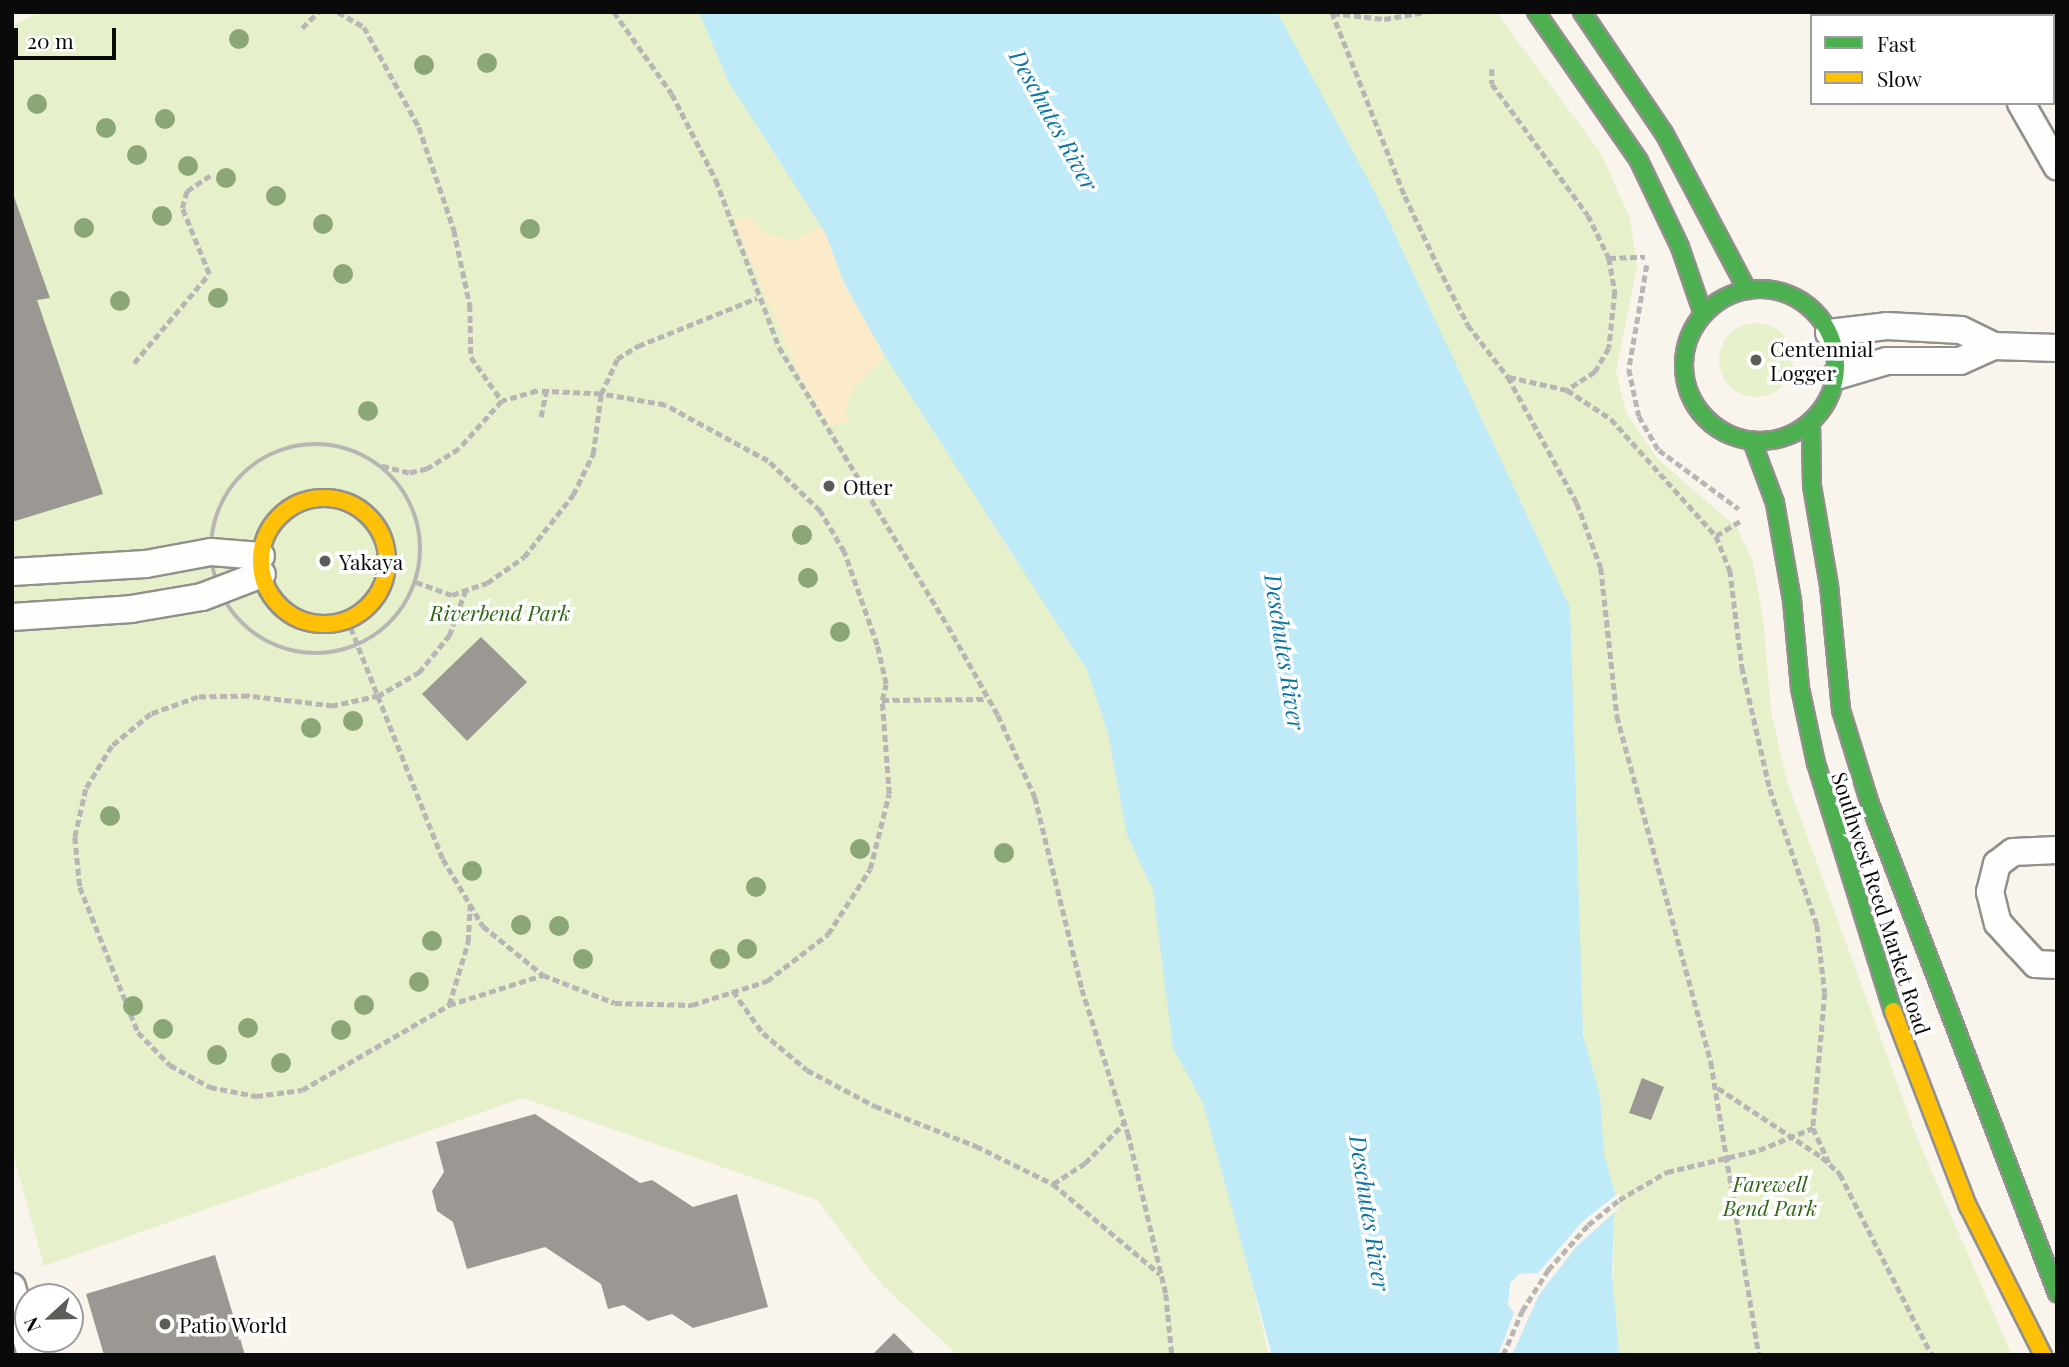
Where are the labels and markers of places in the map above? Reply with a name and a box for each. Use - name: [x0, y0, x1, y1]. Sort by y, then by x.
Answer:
- place label: Centennial Logger: [1770, 335, 1873, 385]
- marker: Centennial Logger: [1748, 352, 1764, 368]
- place label: Otter: [843, 473, 893, 499]
- marker: Otter: [821, 478, 837, 494]
- place label: Yakaya: [339, 548, 403, 574]
- marker: Yakaya: [317, 553, 333, 569]
- place label: Patio World: [179, 1311, 288, 1337]
- marker: Patio World: [157, 1316, 173, 1332]

